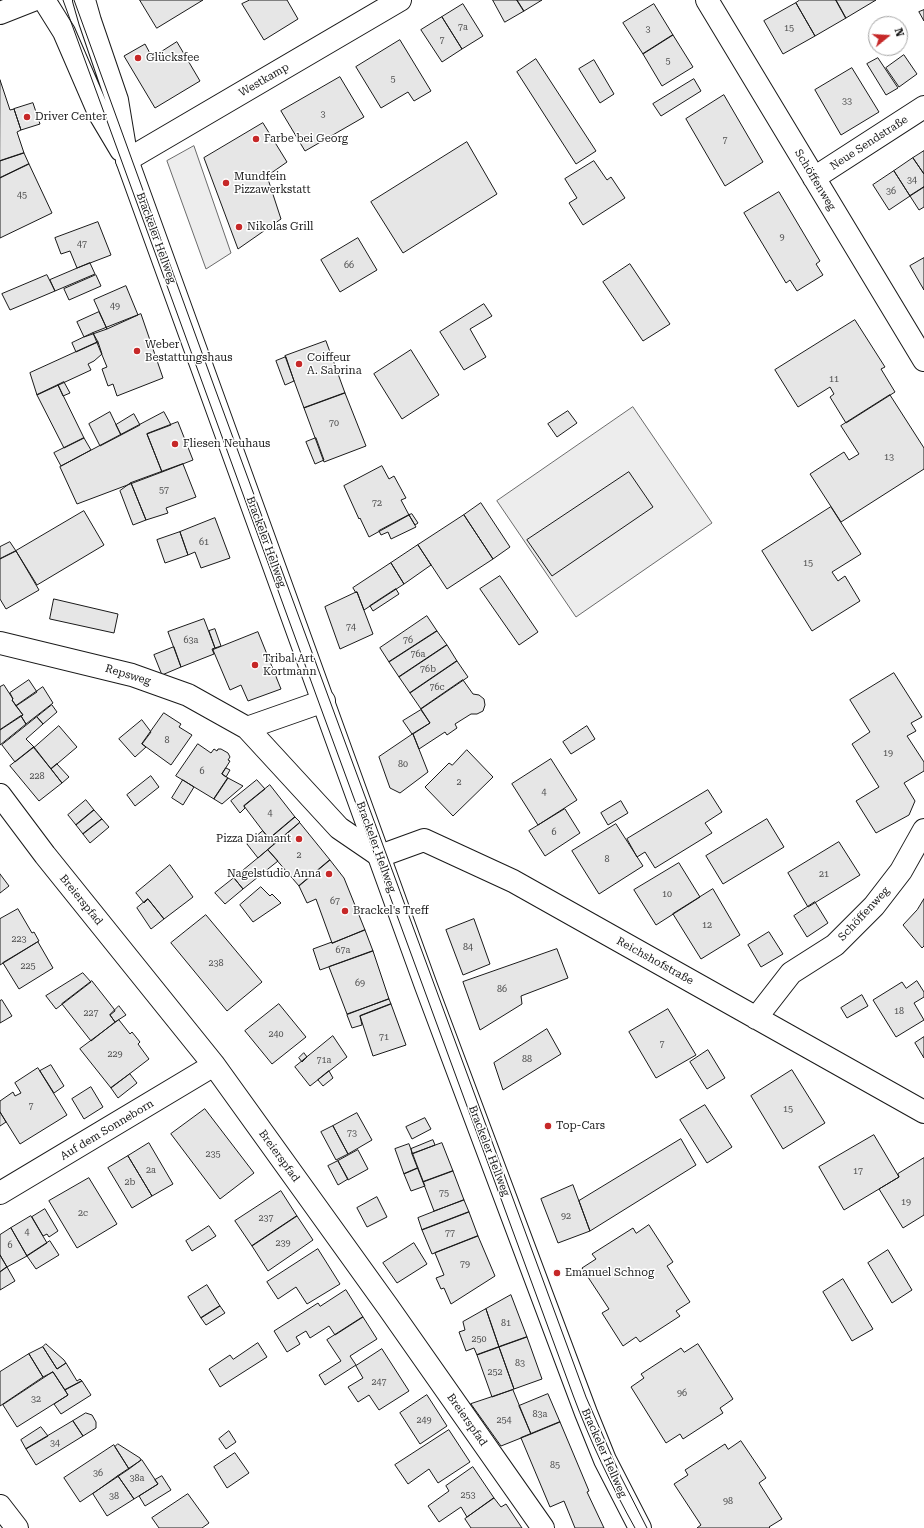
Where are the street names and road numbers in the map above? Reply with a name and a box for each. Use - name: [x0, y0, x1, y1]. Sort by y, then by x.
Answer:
- street label: Westkamp: [237, 60, 291, 100]
- street label: Neue Sendstraße: [828, 113, 910, 173]
- street label: Schöffenweg: [792, 147, 838, 213]
- street label: Brackeler Hellweg: [133, 191, 179, 285]
- street label: Brackeler Hellweg: [243, 495, 289, 589]
- street label: Repsweg: [104, 662, 152, 688]
- street label: Brackeler Hellweg: [353, 800, 399, 894]
- street label: Breierspfad: [57, 872, 105, 928]
- street label: Schöffenweg: [836, 884, 892, 944]
- street label: Reichshofstraße: [614, 934, 696, 988]
- street label: Auf dem Sonneborn: [58, 1097, 156, 1163]
- street label: Brackeler Hellweg: [466, 1104, 512, 1198]
- street label: Breierspfad: [256, 1127, 302, 1185]
- street label: Breierspfad: [444, 1391, 490, 1449]
- street label: Brackeler Hellweg: [578, 1406, 630, 1500]

